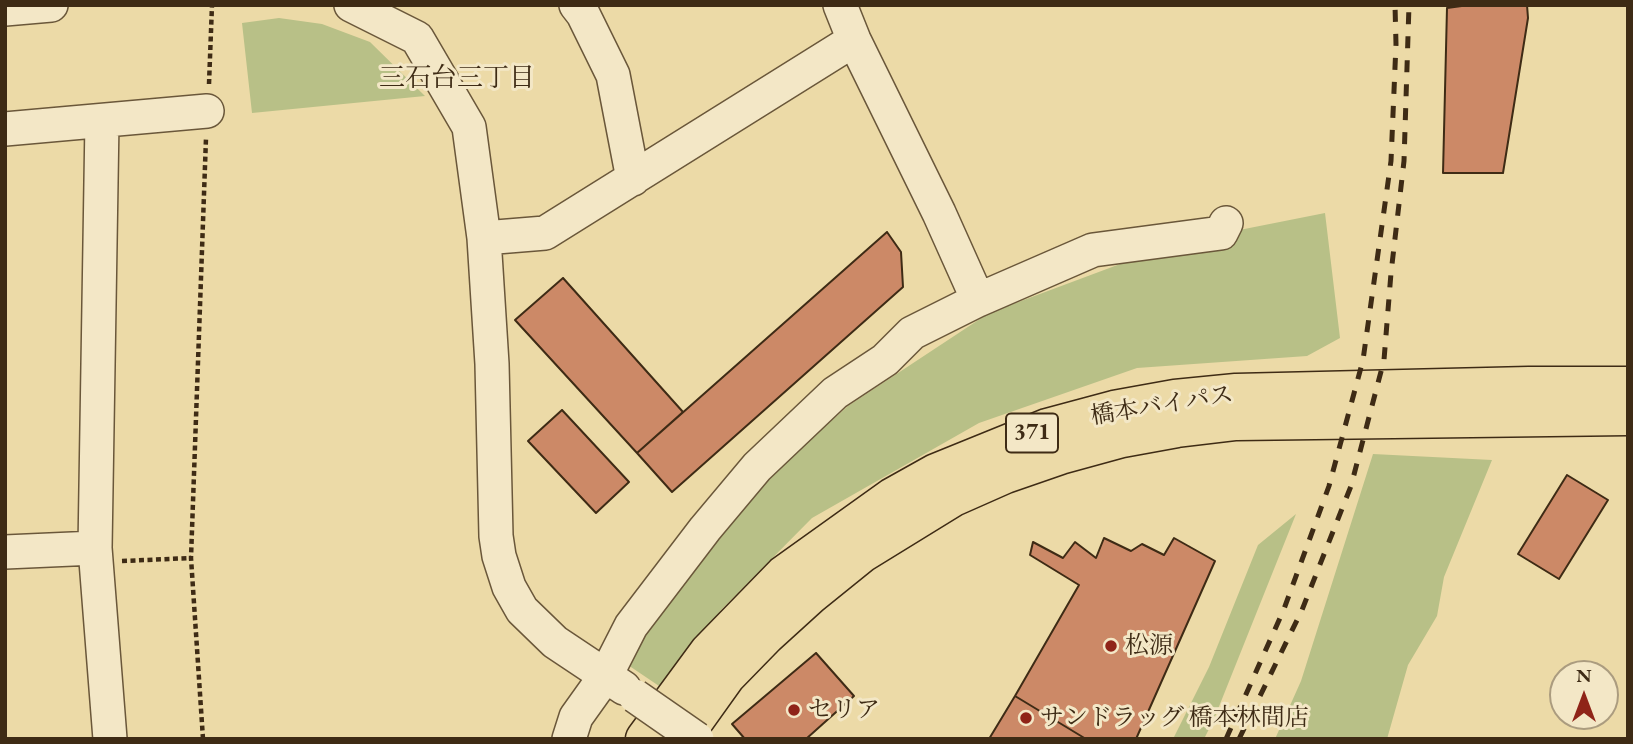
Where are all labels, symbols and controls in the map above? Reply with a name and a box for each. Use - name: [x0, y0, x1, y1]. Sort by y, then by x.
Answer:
- district label: 三石台三丁目: [379, 63, 535, 95]
- street label: 橋本バイパス: [1089, 381, 1235, 431]
- road number: 371: [1006, 414, 1058, 452]
- place label: 松源: [1125, 632, 1173, 660]
- marker: 松源: [1103, 638, 1119, 654]
- north arrow: [1549, 660, 1619, 730]
- text: N: [1576, 663, 1592, 688]
- place label: セリア: [808, 696, 880, 724]
- marker: セリア: [786, 702, 802, 718]
- place label: サンドラッグ 橋本林間店: [1040, 704, 1309, 732]
- marker: サンドラッグ 橋本林間店: [1018, 710, 1034, 726]

